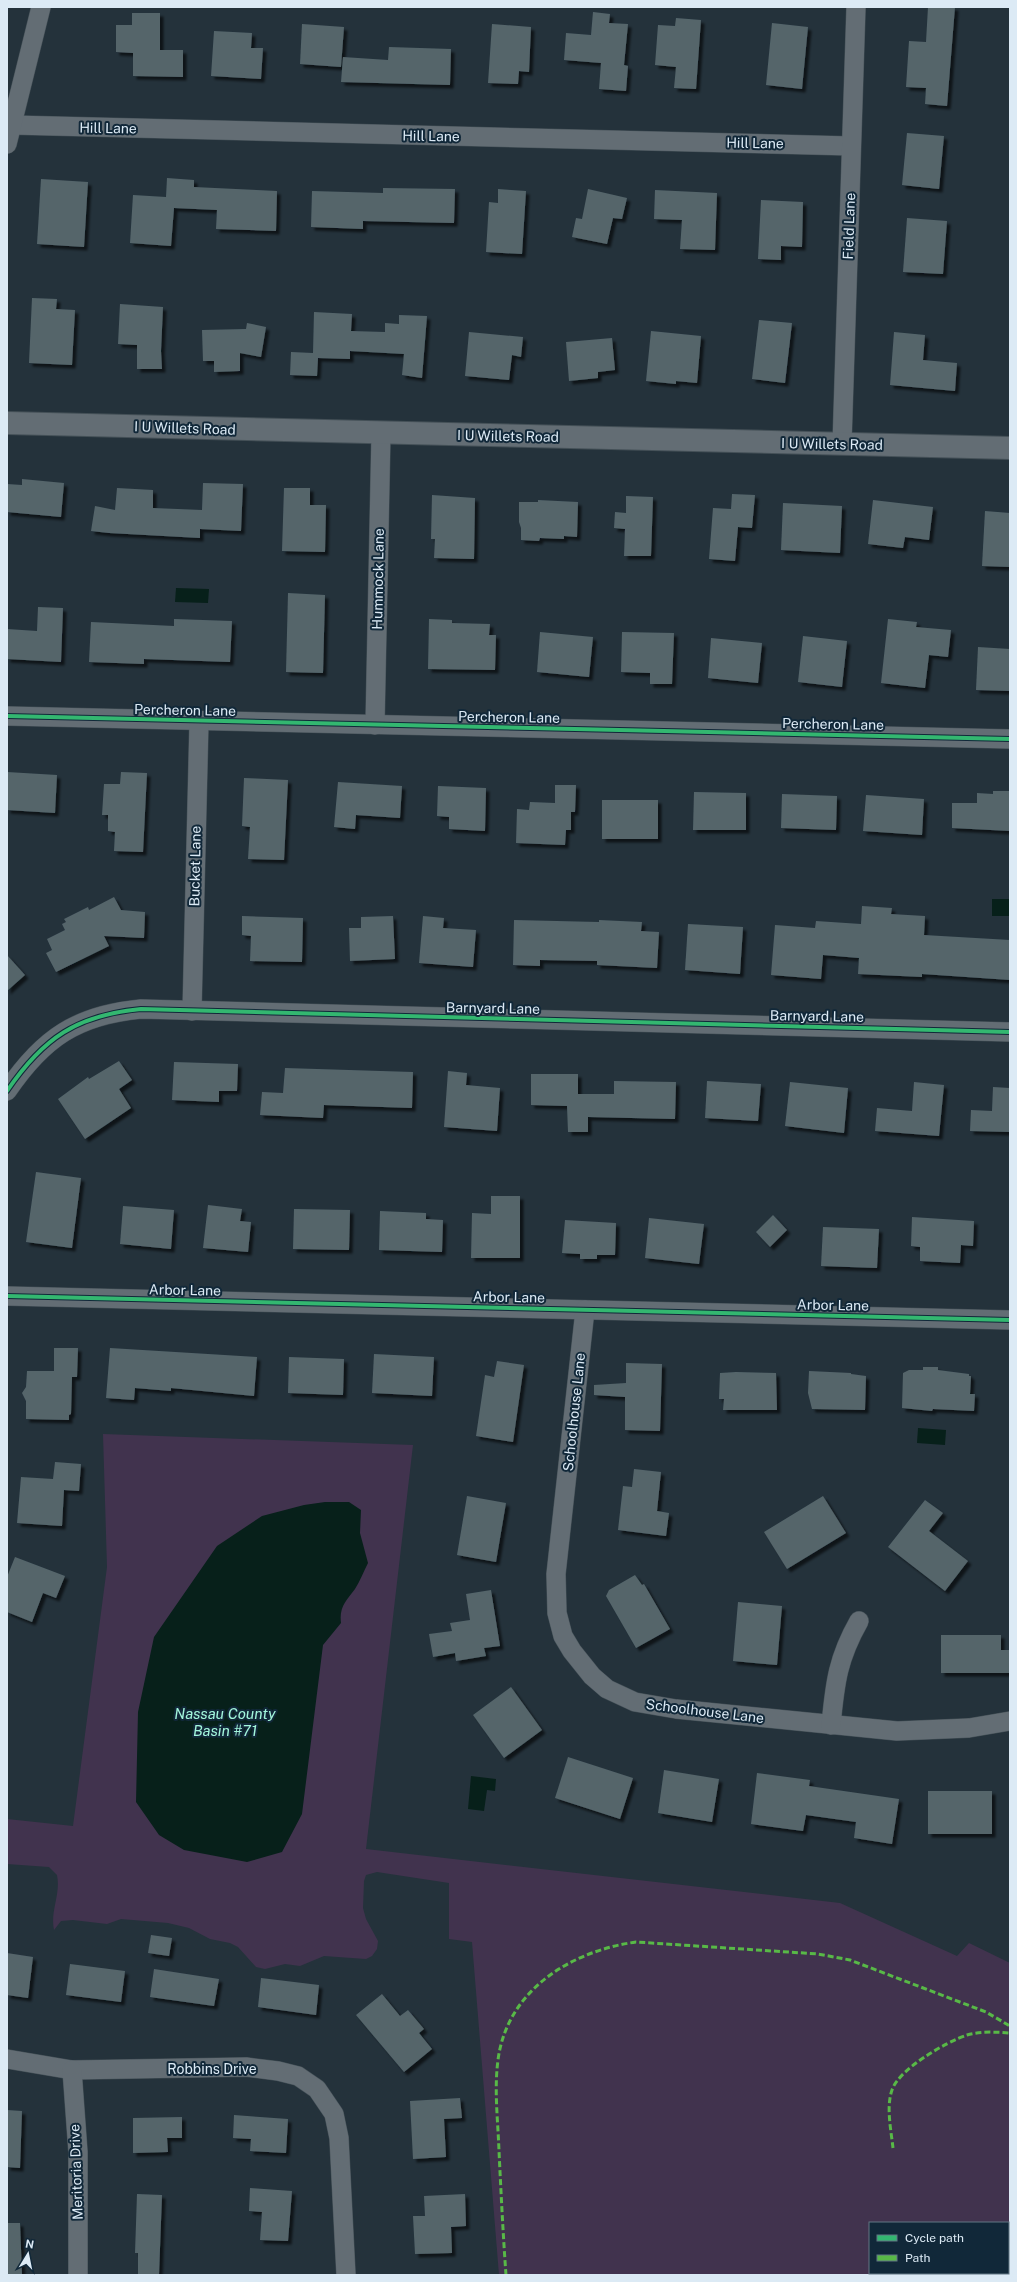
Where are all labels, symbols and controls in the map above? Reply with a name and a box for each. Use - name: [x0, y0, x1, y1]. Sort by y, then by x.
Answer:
- street label: Hill Lane: [79, 119, 137, 137]
- street label: Hill Lane: [402, 127, 460, 145]
- street label: Hill Lane: [726, 134, 784, 152]
- street label: Field Lane: [840, 192, 858, 260]
- street label: I U Willets Road: [134, 418, 236, 438]
- street label: I U Willets Road: [457, 427, 559, 445]
- street label: I U Willets Road: [781, 435, 883, 453]
- street label: Hummock Lane: [369, 528, 387, 630]
- street label: Percheron Lane: [134, 701, 236, 719]
- street label: Percheron Lane: [458, 708, 560, 726]
- street label: Percheron Lane: [782, 715, 884, 733]
- street label: Bucket Lane: [186, 825, 204, 906]
- street label: Barnyard Lane: [446, 999, 540, 1017]
- street label: Barnyard Lane: [770, 1007, 864, 1025]
- street label: Arbor Lane: [149, 1281, 221, 1299]
- street label: Arbor Lane: [473, 1288, 545, 1306]
- street label: Arbor Lane: [797, 1296, 869, 1314]
- street label: Schoolhouse Lane: [560, 1352, 588, 1472]
- street label: Schoolhouse Lane: [645, 1696, 765, 1726]
- water label: Nassau County Basin #71: [174, 1705, 276, 1739]
- street label: Robbins Drive: [167, 2061, 257, 2077]
- street label: Meritoria Drive: [66, 2124, 86, 2220]
- legend: [869, 2222, 1009, 2274]
- text: Cycle path: [905, 2231, 964, 2245]
- north arrow: [8, 2234, 48, 2274]
- text: N: [24, 2237, 35, 2251]
- text: Path: [905, 2251, 931, 2265]

